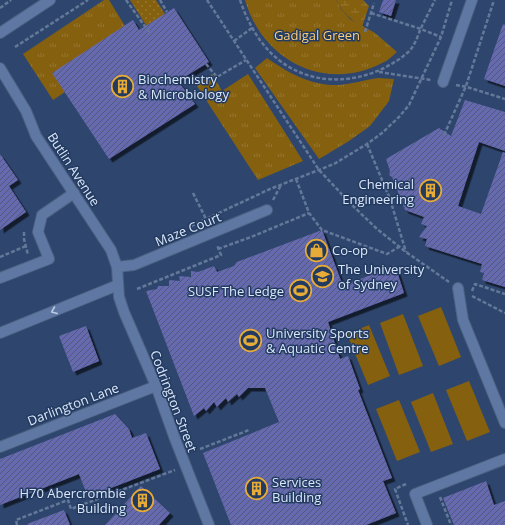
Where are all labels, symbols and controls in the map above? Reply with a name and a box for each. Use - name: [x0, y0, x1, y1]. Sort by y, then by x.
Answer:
- park label: Gadigal Green: [274, 26, 360, 44]
- place label: Biochemistry & Microbiology: [138, 70, 229, 103]
- building icon: Biochemistry & Microbiology: [109, 73, 135, 99]
- street label: Butlin Avenue: [44, 129, 104, 209]
- place label: Chemical Engineering: [342, 175, 414, 208]
- building icon: Chemical Engineering: [417, 178, 443, 204]
- street label: Maze Court: [152, 207, 224, 250]
- shop icon: Co-op: [304, 237, 330, 263]
- place label: Co-op: [332, 241, 368, 259]
- place label: The University of Sydney: [338, 260, 425, 293]
- school or university icon: The University of Sydney: [310, 263, 336, 289]
- sports icon: SUSF The Ledge: [287, 278, 313, 304]
- place label: SUSF The Ledge: [188, 282, 284, 300]
- one-way arrow: [50, 306, 58, 314]
- place label: University Sports & Aquatic Centre: [266, 324, 369, 357]
- sports icon: University Sports & Aquatic Centre: [237, 327, 263, 353]
- street label: Codrington Street: [146, 347, 202, 455]
- street label: Darlington Lane: [25, 378, 121, 430]
- place label: Services Building: [272, 473, 321, 506]
- building icon: Services Building: [243, 476, 269, 502]
- place label: H70 Abercrombie Building: [19, 484, 126, 517]
- building icon: H70 Abercrombie Building: [129, 487, 155, 513]

